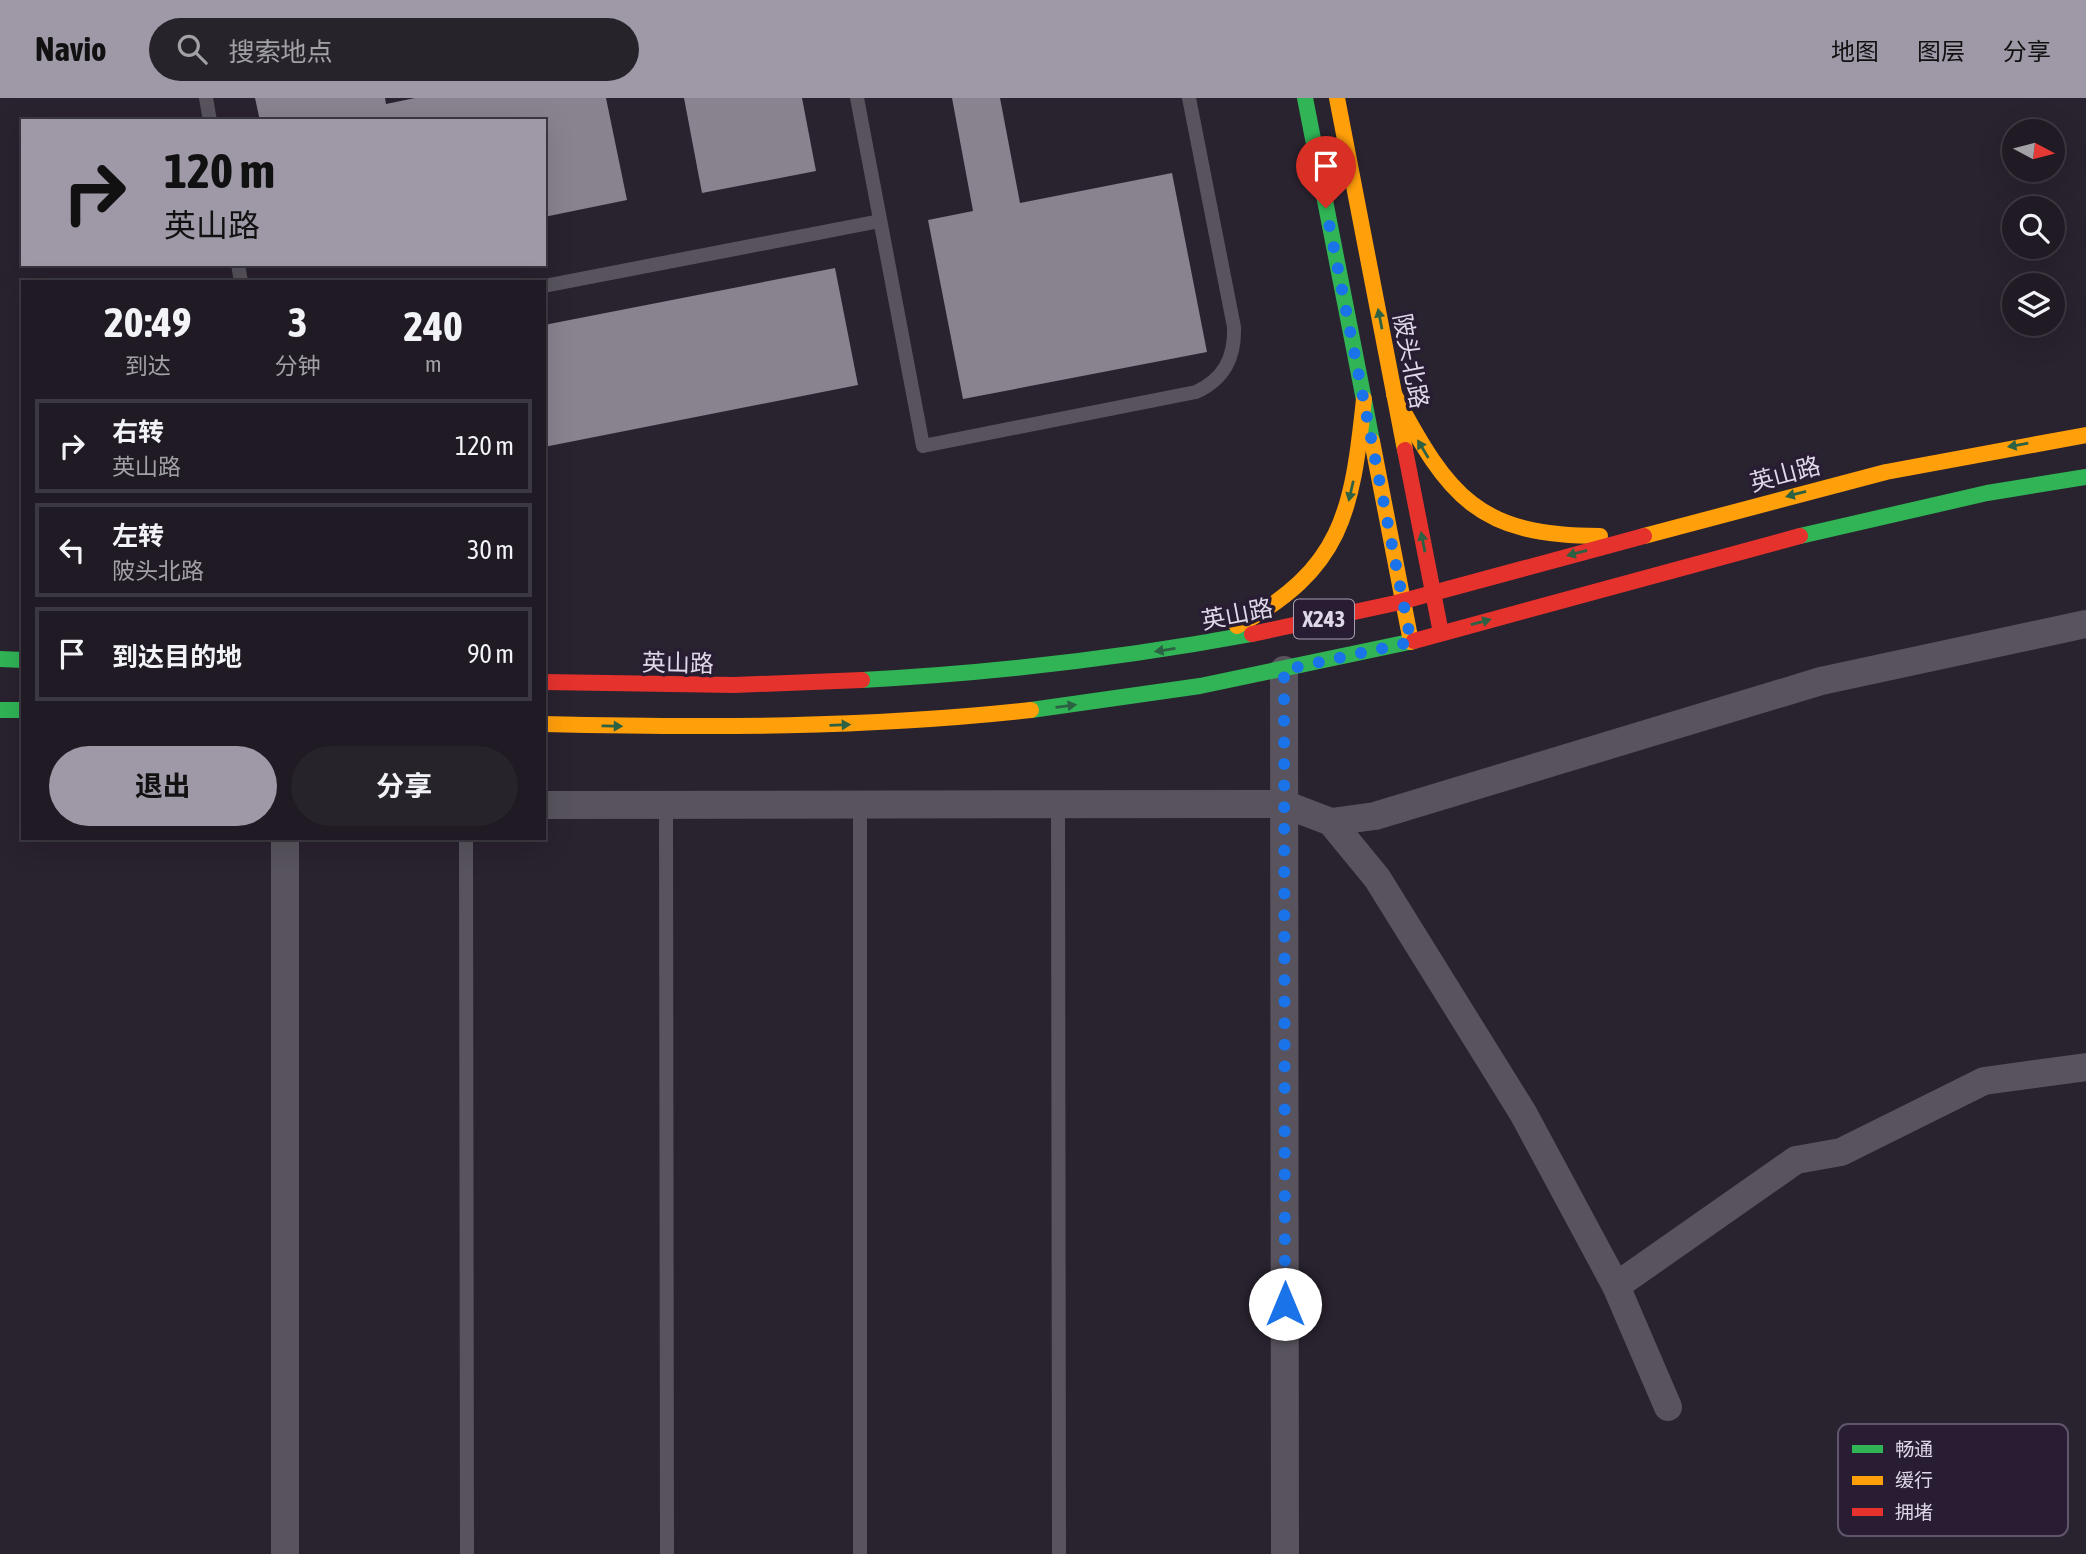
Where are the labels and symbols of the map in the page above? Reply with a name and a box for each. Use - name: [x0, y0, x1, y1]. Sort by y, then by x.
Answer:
- north arrow: [2002, 119, 2065, 182]
- pin: [1296, 136, 1356, 208]
- one-way arrow: [1374, 308, 1385, 330]
- street label: 陂头北路: [1389, 311, 1433, 411]
- one-way arrow: [1417, 439, 1429, 458]
- one-way arrow: [2007, 440, 2029, 451]
- street label: 英山路: [1747, 452, 1823, 496]
- one-way arrow: [1345, 480, 1356, 502]
- one-way arrow: [1785, 489, 1807, 500]
- one-way arrow: [1417, 531, 1428, 553]
- one-way arrow: [1566, 549, 1587, 559]
- street label: 英山路: [1199, 594, 1275, 634]
- road number: X243: [1294, 600, 1354, 638]
- one-way arrow: [1471, 617, 1492, 627]
- one-way arrow: [1154, 645, 1176, 656]
- street label: 英山路: [642, 649, 714, 677]
- one-way arrow: [1056, 700, 1078, 711]
- one-way arrow: [829, 719, 851, 730]
- one-way arrow: [602, 720, 624, 732]
- position arrow: [1248, 1267, 1322, 1341]
- legend: [1838, 1424, 2068, 1536]
- text: 畅通: [1895, 1438, 1933, 1460]
- text: 缓行: [1895, 1469, 1933, 1491]
- text: 拥堵: [1895, 1501, 1933, 1523]

